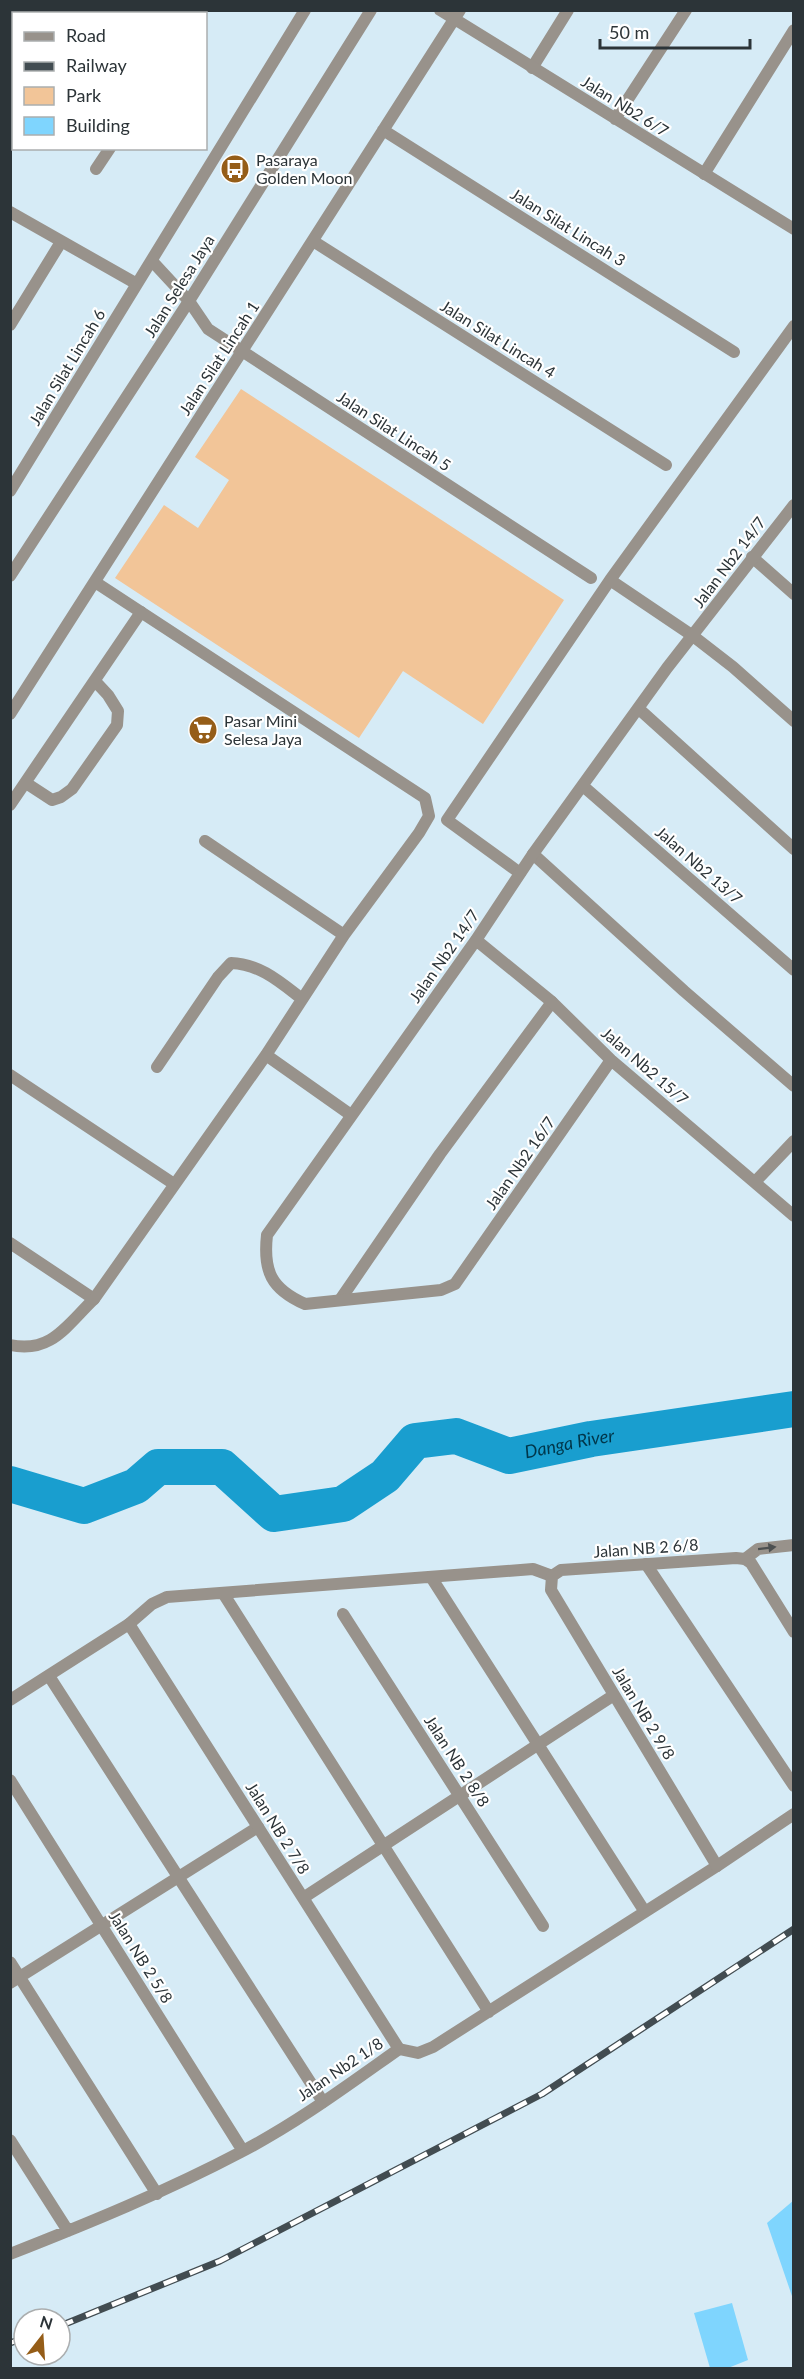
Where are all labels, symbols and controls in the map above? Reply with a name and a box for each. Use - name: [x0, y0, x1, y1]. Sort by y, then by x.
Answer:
- legend: [12, 12, 207, 150]
- scale bar: [600, 12, 750, 50]
- text: 50 m: [609, 21, 649, 43]
- text: Road: [66, 24, 106, 46]
- text: Railway: [66, 54, 127, 76]
- street label: Jalan Nb2 6/7: [578, 71, 672, 140]
- text: Park: [66, 84, 102, 106]
- text: Building: [66, 114, 130, 136]
- place label: Pasaraya Golden Moon: [256, 150, 353, 187]
- bus stop icon: Pasaraya Golden Moon: [219, 153, 251, 185]
- street label: Jalan Silat Lincah 3: [507, 184, 629, 270]
- street label: Jalan Selesa Jaya: [139, 231, 218, 340]
- street label: Jalan Silat Lincah 4: [437, 296, 559, 382]
- street label: Jalan Silat Lincah 1: [175, 297, 262, 418]
- street label: Jalan Silat Lincah 6: [24, 305, 109, 428]
- street label: Jalan Silat Lincah 5: [334, 387, 455, 474]
- street label: Jalan Nb2 14/7: [688, 513, 769, 611]
- place label: Pasar Mini Selesa Jaya: [224, 711, 302, 748]
- supermarket icon: Pasar Mini Selesa Jaya: [187, 714, 219, 746]
- street label: Jalan Nb2 13/7: [652, 822, 747, 907]
- street label: Jalan Nb2 14/7: [405, 906, 483, 1006]
- street label: Jalan Nb2 15/7: [598, 1023, 693, 1108]
- street label: Jalan Nb2 16/7: [481, 1113, 559, 1213]
- water label: Danga River: [522, 1424, 616, 1463]
- street label: Jalan NB 2 6/8: [593, 1534, 699, 1561]
- one-way arrow: [758, 1543, 777, 1552]
- street label: Jalan NB 2 9/8: [609, 1663, 680, 1763]
- street label: Jalan NB 2 8/8: [421, 1712, 494, 1810]
- street label: Jalan NB 2 7/8: [243, 1778, 314, 1877]
- street label: Jalan NB 2 5/8: [106, 1907, 177, 2006]
- street label: Jalan Nb2 1/8: [293, 2033, 386, 2104]
- north arrow: [12, 2307, 72, 2367]
- text: N: [38, 2311, 55, 2333]

